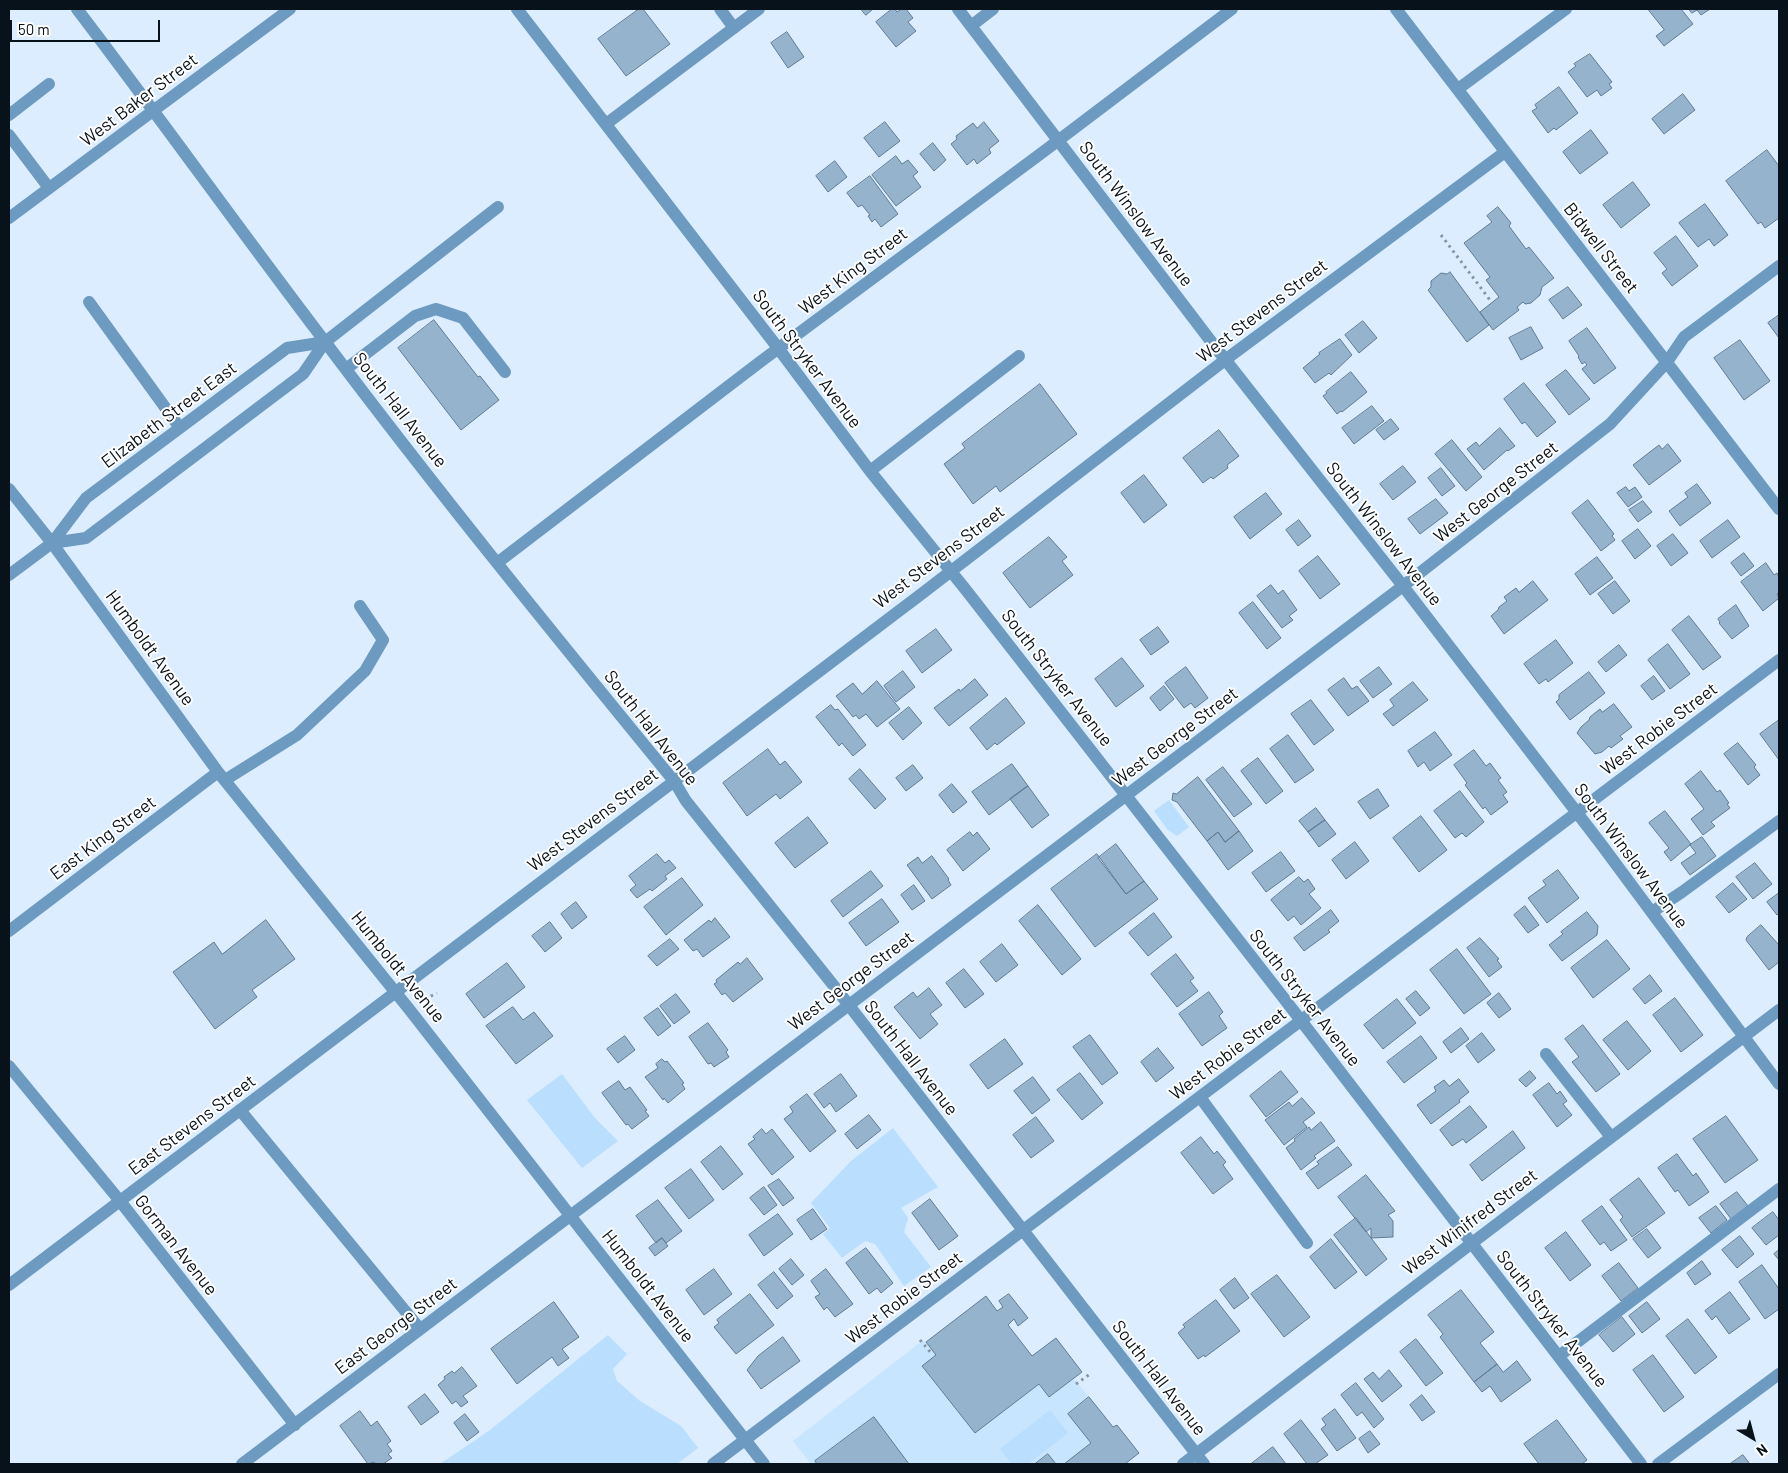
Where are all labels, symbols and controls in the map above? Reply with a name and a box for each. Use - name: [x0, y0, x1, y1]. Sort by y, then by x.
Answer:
- scale bar: [12, 10, 162, 42]
- text: 50 m: [18, 20, 50, 38]
- street label: West Baker Street: [76, 49, 202, 151]
- street label: South Winslow Avenue: [1074, 137, 1198, 291]
- street label: Bidwell Street: [1559, 198, 1643, 298]
- street label: West King Street: [794, 223, 912, 319]
- street label: West Stevens Street: [1192, 255, 1332, 367]
- street label: South Stryker Avenue: [748, 285, 866, 433]
- street label: South Hall Avenue: [348, 348, 452, 472]
- street label: Elizabeth Street East: [97, 357, 241, 473]
- street label: West George Street: [1430, 437, 1562, 547]
- street label: South Winslow Avenue: [1321, 458, 1447, 610]
- street label: West Stevens Street: [869, 501, 1009, 613]
- street label: Humboldt Avenue: [101, 586, 199, 710]
- street label: South Stryker Avenue: [997, 605, 1117, 751]
- street label: South Hall Avenue: [599, 666, 703, 790]
- street label: West Robie Street: [1596, 678, 1722, 780]
- street label: West George Street: [1108, 683, 1242, 791]
- street label: West Stevens Street: [523, 764, 663, 876]
- street label: South Winslow Avenue: [1569, 779, 1693, 933]
- street label: East King Street: [46, 791, 160, 885]
- street label: Humboldt Avenue: [346, 907, 450, 1027]
- street label: South Stryker Avenue: [1245, 925, 1365, 1071]
- street label: West George Street: [784, 927, 918, 1035]
- street label: South Hall Avenue: [859, 996, 963, 1120]
- street label: West Robie Street: [1165, 1003, 1291, 1105]
- street label: East Stevens Street: [124, 1070, 260, 1180]
- street label: West Winifred Street: [1398, 1164, 1542, 1280]
- street label: Gorman Avenue: [130, 1190, 222, 1300]
- street label: Humboldt Avenue: [597, 1225, 699, 1347]
- street label: South Stryker Avenue: [1492, 1246, 1612, 1392]
- street label: West Robie Street: [841, 1247, 967, 1349]
- street label: East George Street: [331, 1273, 461, 1379]
- street label: South Hall Avenue: [1107, 1316, 1211, 1440]
- north arrow: [1728, 1413, 1778, 1463]
- text: N: [1753, 1441, 1771, 1460]

